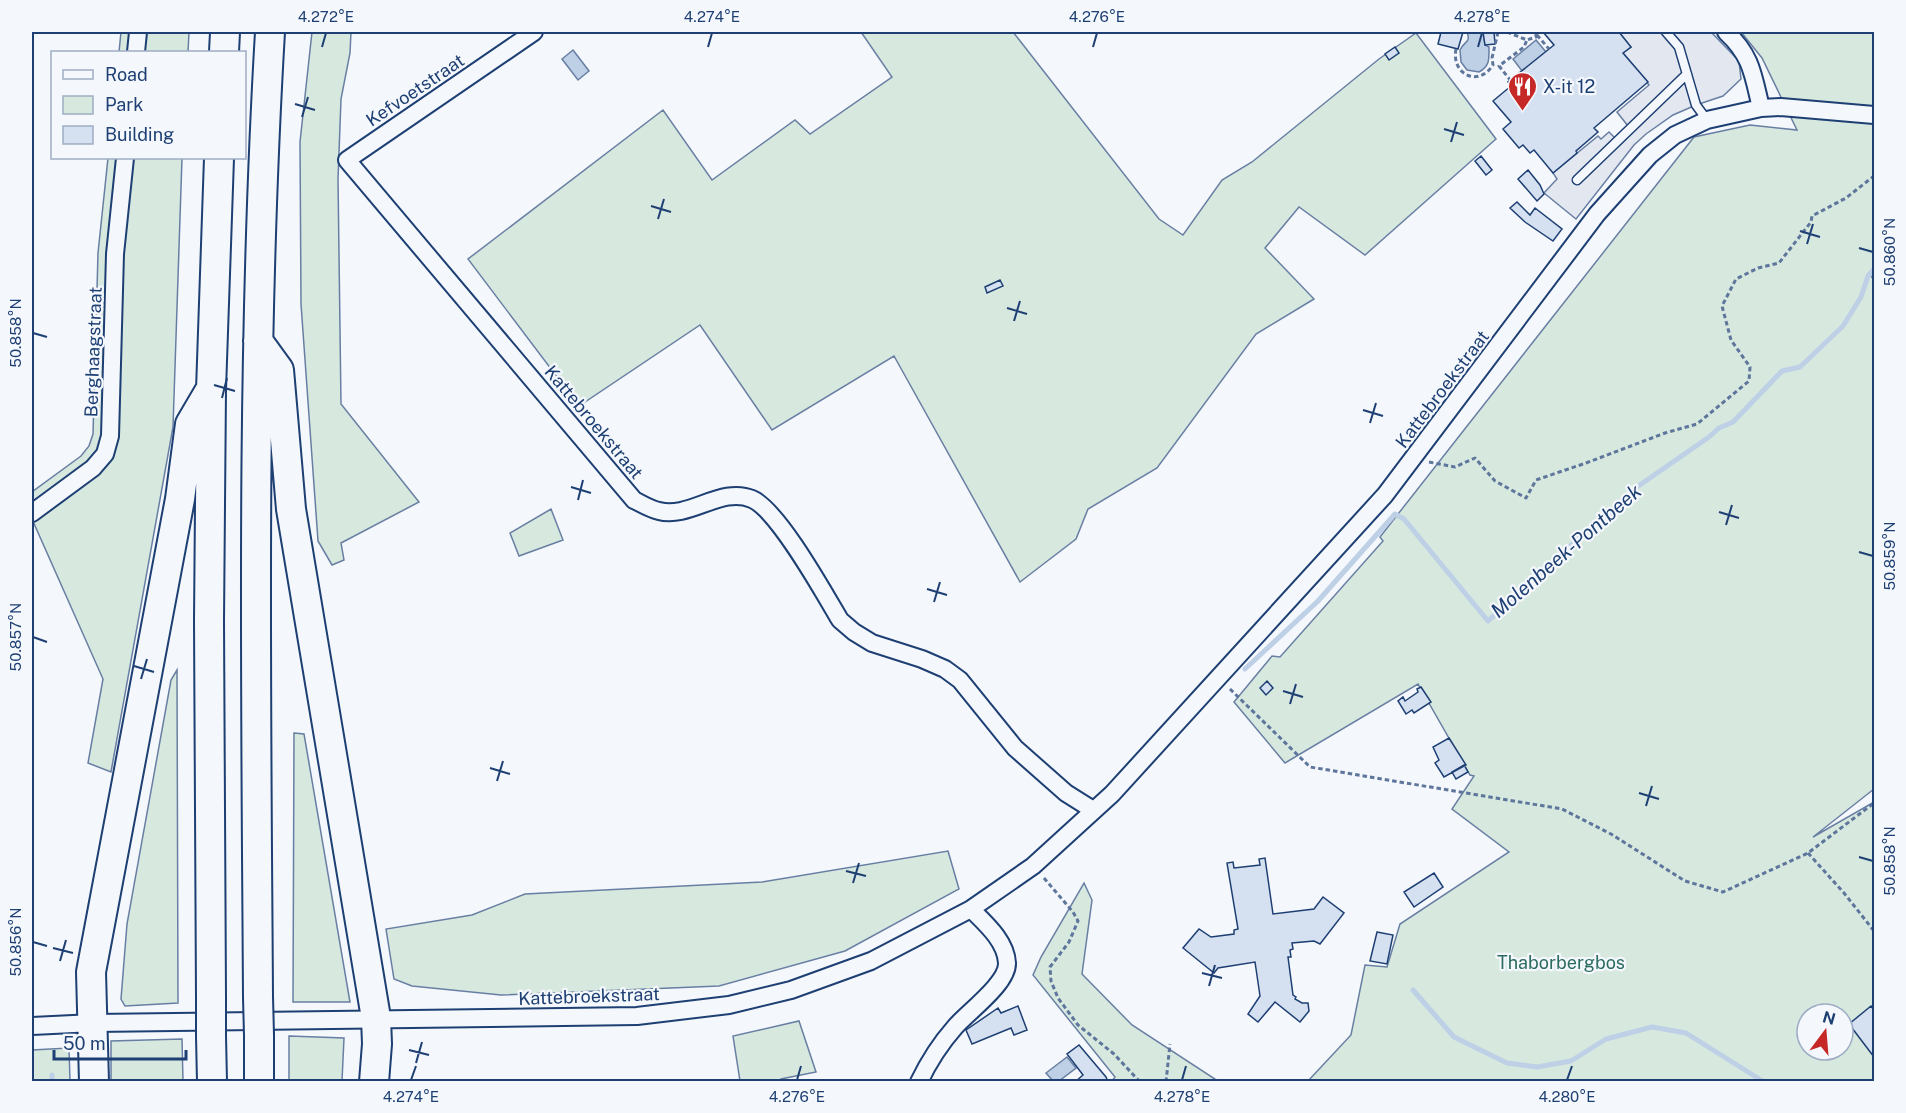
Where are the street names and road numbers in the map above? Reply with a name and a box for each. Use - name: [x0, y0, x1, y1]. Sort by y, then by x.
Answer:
- street label: Kefvoetstraat: [362, 49, 468, 131]
- street label: Berghaagstraat: [80, 286, 106, 418]
- street label: Kattebroekstraat: [1391, 326, 1493, 452]
- street label: Kattebroekstraat: [540, 361, 648, 483]
- street label: Kattebroekstraat: [518, 983, 660, 1009]

